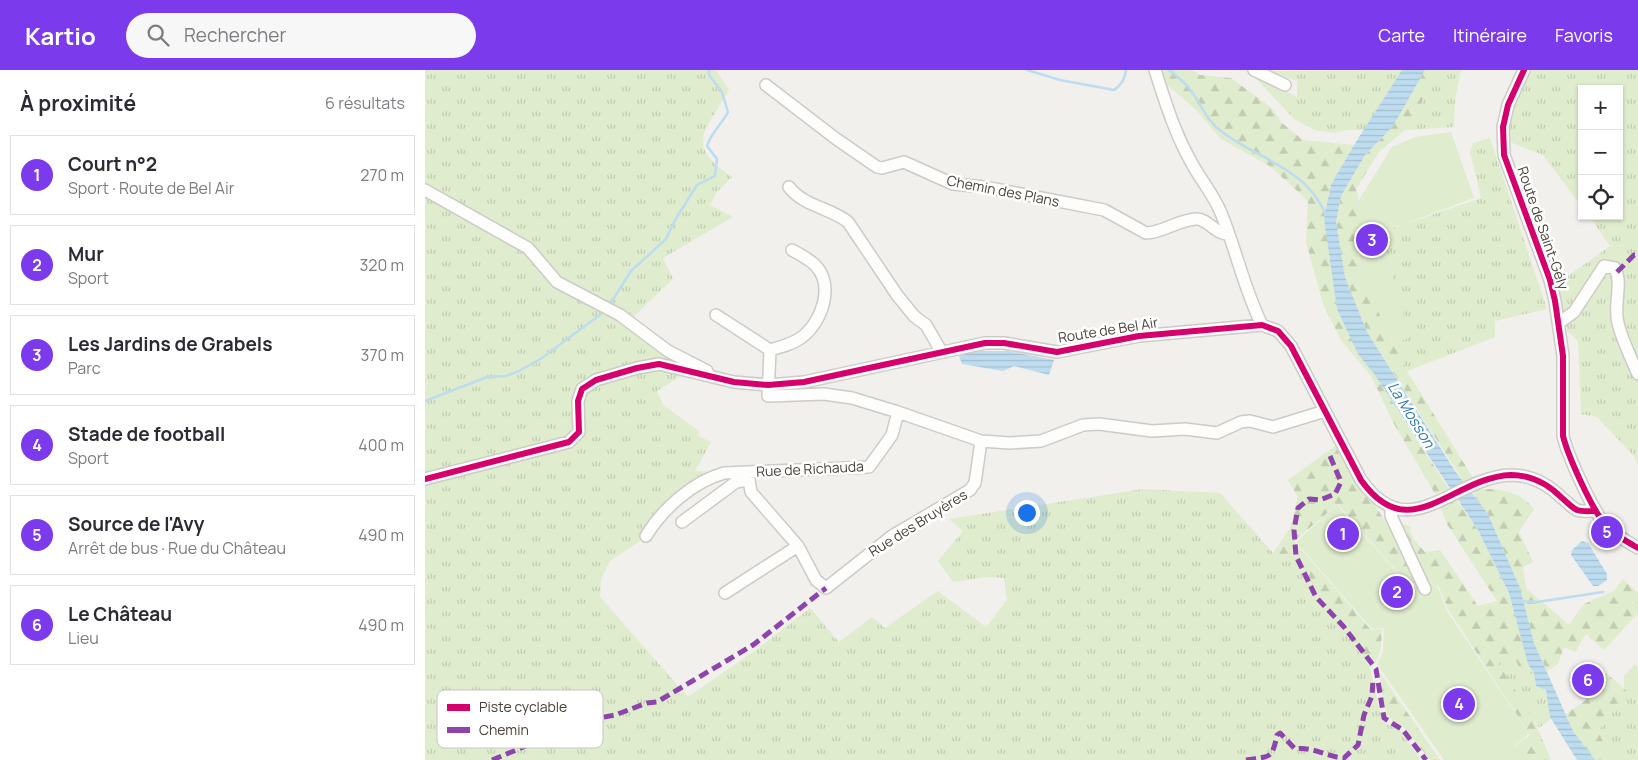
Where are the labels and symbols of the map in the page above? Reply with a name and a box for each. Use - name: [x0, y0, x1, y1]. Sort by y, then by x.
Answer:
- street label: Route de Saint-Gély: [1513, 164, 1574, 293]
- street label: Chemin des Plans: [945, 170, 1061, 211]
- pin: 3: [1356, 221, 1388, 259]
- street label: Route de Bel Air: [1057, 312, 1159, 347]
- water label: La Mosson: [1383, 378, 1440, 453]
- street label: Rue de Richauda: [756, 456, 864, 481]
- street label: Rue des Bruyères: [865, 485, 971, 560]
- your location: [1014, 500, 1040, 526]
- pin: 5: [1591, 513, 1623, 551]
- pin: 1: [1327, 515, 1359, 553]
- pin: 2: [1381, 573, 1413, 611]
- pin: 6: [1572, 661, 1604, 699]
- pin: 4: [1443, 685, 1475, 723]
- legend: [437, 690, 603, 748]
- text: Piste cyclable: [479, 697, 567, 716]
- text: Chemin: [479, 720, 529, 739]

